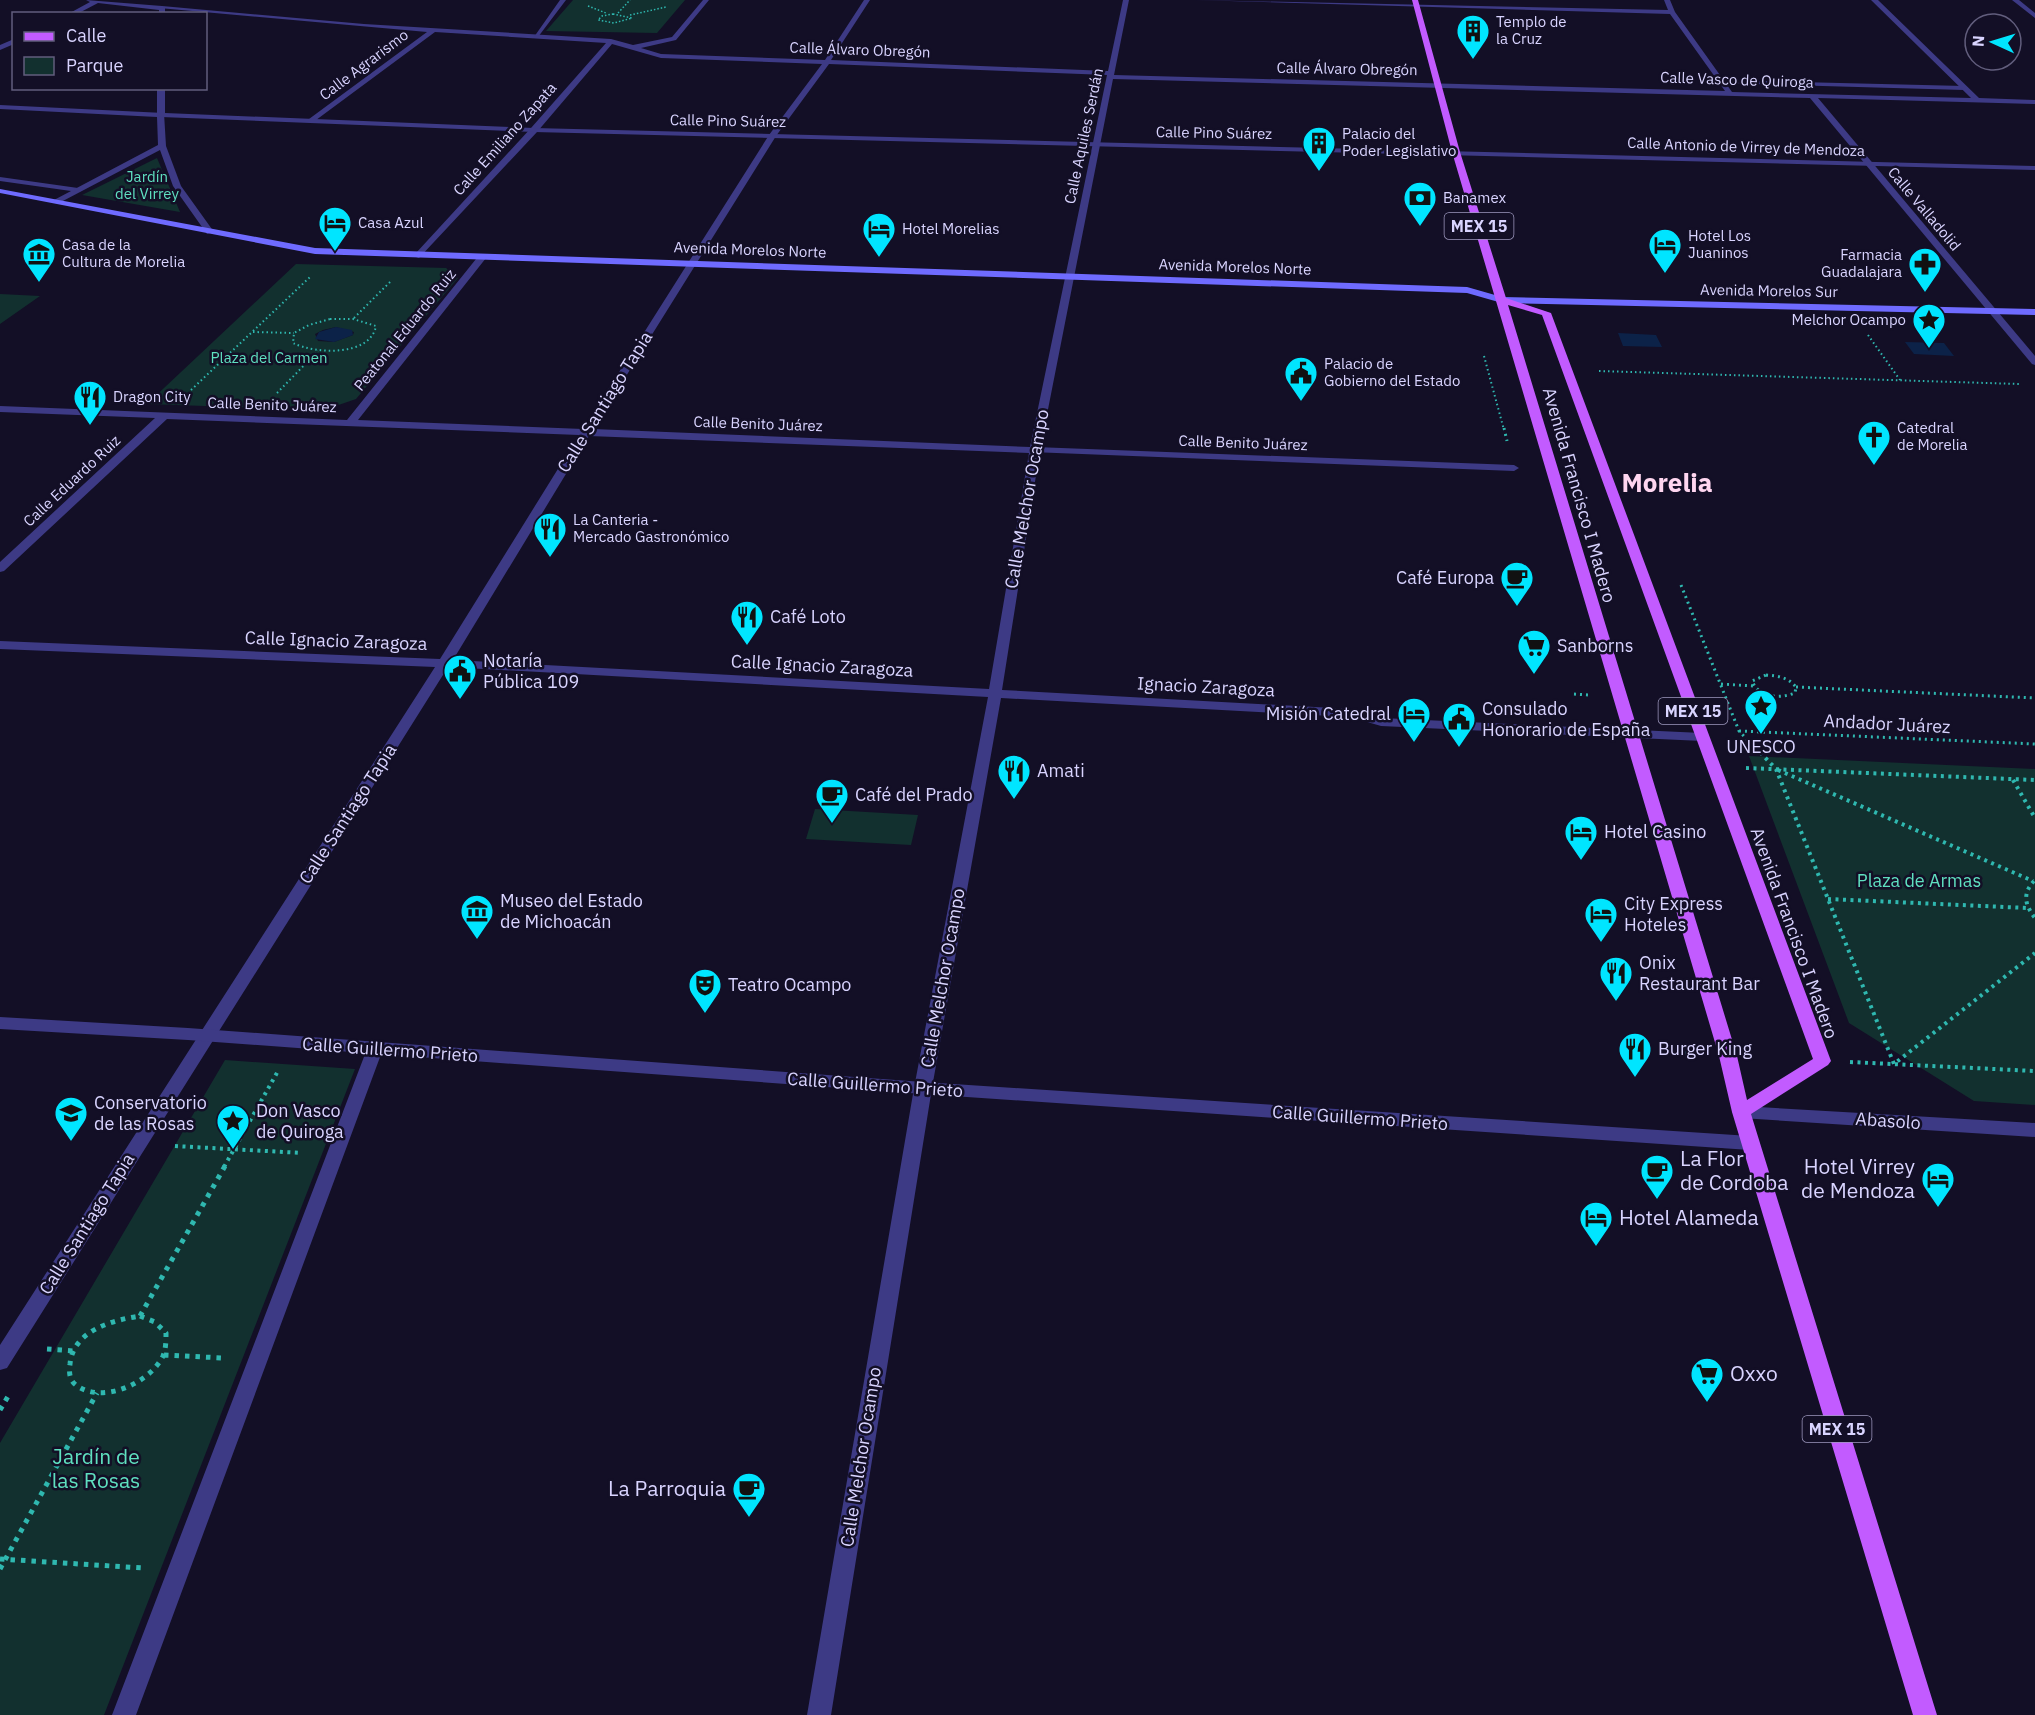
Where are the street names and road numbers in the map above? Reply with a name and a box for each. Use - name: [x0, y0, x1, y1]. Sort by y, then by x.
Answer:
- street label: Calle Agrarismo: [316, 25, 412, 104]
- street label: Calle Álvaro Obregón: [789, 38, 931, 61]
- street label: Calle Álvaro Obregón: [1276, 58, 1418, 79]
- street label: Calle Aquiles Serdán: [1060, 66, 1107, 206]
- street label: Calle Vasco de Quiroga: [1660, 67, 1814, 92]
- street label: Calle Emiliano Zapata: [449, 78, 560, 199]
- street label: Calle Pino Suárez: [670, 110, 786, 131]
- street label: Calle Pino Suárez: [1156, 122, 1272, 143]
- street label: Calle Antonio de Virrey de Mendoza: [1627, 133, 1865, 160]
- street label: Calle Valladolid: [1884, 163, 1965, 254]
- road number: MEX 15: [1444, 213, 1514, 239]
- street label: Avenida Morelos Norte: [673, 237, 827, 262]
- street label: Avenida Morelos Norte: [1158, 254, 1312, 279]
- street label: Peatonal Eduardo Ruiz: [350, 265, 460, 395]
- street label: Avenida Morelos Sur: [1700, 280, 1838, 301]
- street label: Calle Santiago Tapia: [552, 327, 658, 477]
- street label: Avenida Francisco I Madero: [1538, 384, 1621, 605]
- street label: Calle Benito Juárez: [207, 393, 337, 416]
- street label: Calle Melchor Ocampo: [999, 407, 1054, 590]
- street label: Calle Benito Juárez: [693, 412, 823, 435]
- street label: Calle Eduardo Ruiz: [19, 431, 124, 531]
- street label: Calle Benito Juárez: [1178, 431, 1308, 454]
- street label: Calle Ignacio Zaragoza: [244, 626, 428, 655]
- street label: Calle Ignacio Zaragoza: [730, 649, 914, 682]
- street label: Ignacio Zaragoza: [1137, 671, 1276, 702]
- road number: MEX 15: [1658, 698, 1728, 724]
- street label: Andador Juárez: [1823, 709, 1951, 738]
- street label: Calle Santiago Tapia: [294, 739, 402, 888]
- street label: Avenida Francisco I Madero: [1746, 824, 1843, 1042]
- street label: Calle Melchor Ocampo: [915, 886, 970, 1069]
- street label: Calle Guillermo Prieto: [301, 1032, 479, 1067]
- street label: Calle Guillermo Prieto: [786, 1067, 964, 1102]
- street label: Calle Guillermo Prieto: [1271, 1100, 1449, 1135]
- street label: Abasolo: [1855, 1107, 1921, 1134]
- street label: Calle Santiago Tapia: [34, 1149, 140, 1299]
- street label: Calle Melchor Ocampo: [835, 1365, 886, 1549]
- road number: MEX 15: [1802, 1416, 1872, 1442]

